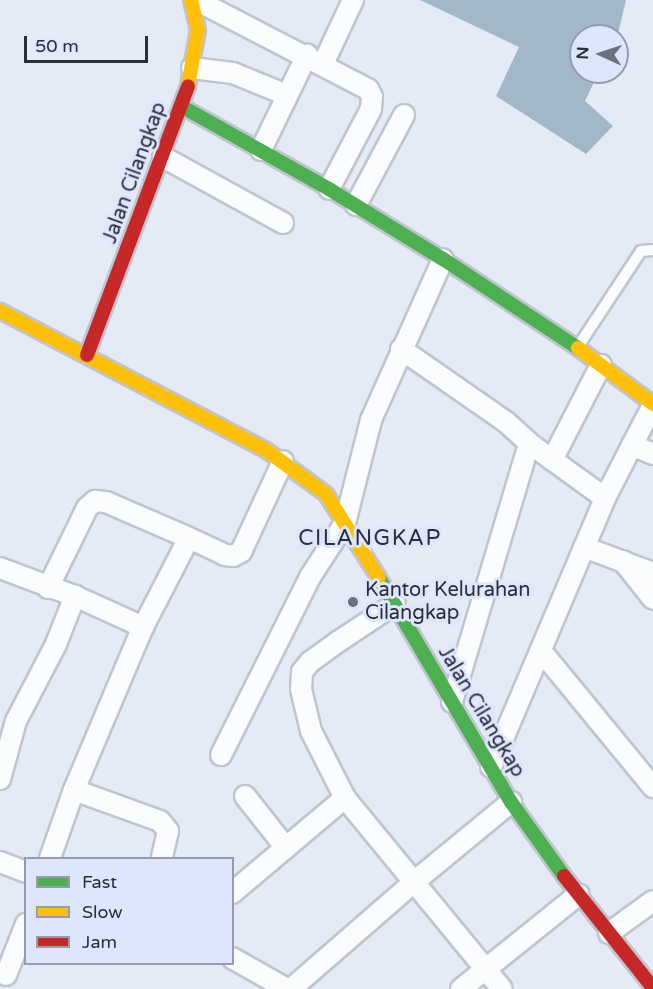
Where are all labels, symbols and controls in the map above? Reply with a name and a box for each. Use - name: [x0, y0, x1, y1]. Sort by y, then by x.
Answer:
- scale bar: [27, 24, 152, 62]
- north arrow: [569, 24, 629, 84]
- text: 50 m: [35, 35, 79, 57]
- text: N: [573, 46, 593, 60]
- street label: Jalan Cilangkap: [98, 99, 172, 247]
- district label: CILANGKAP: [298, 526, 442, 552]
- place label: Kantor Kelurahan Cilangkap: [365, 578, 530, 625]
- marker: Kantor Kelurahan Cilangkap: [346, 595, 360, 609]
- street label: Jalan Cilangkap: [432, 642, 530, 782]
- legend: [24, 857, 234, 965]
- text: Fast: [82, 871, 117, 893]
- text: Slow: [82, 901, 123, 923]
- text: Jam: [82, 931, 117, 953]

